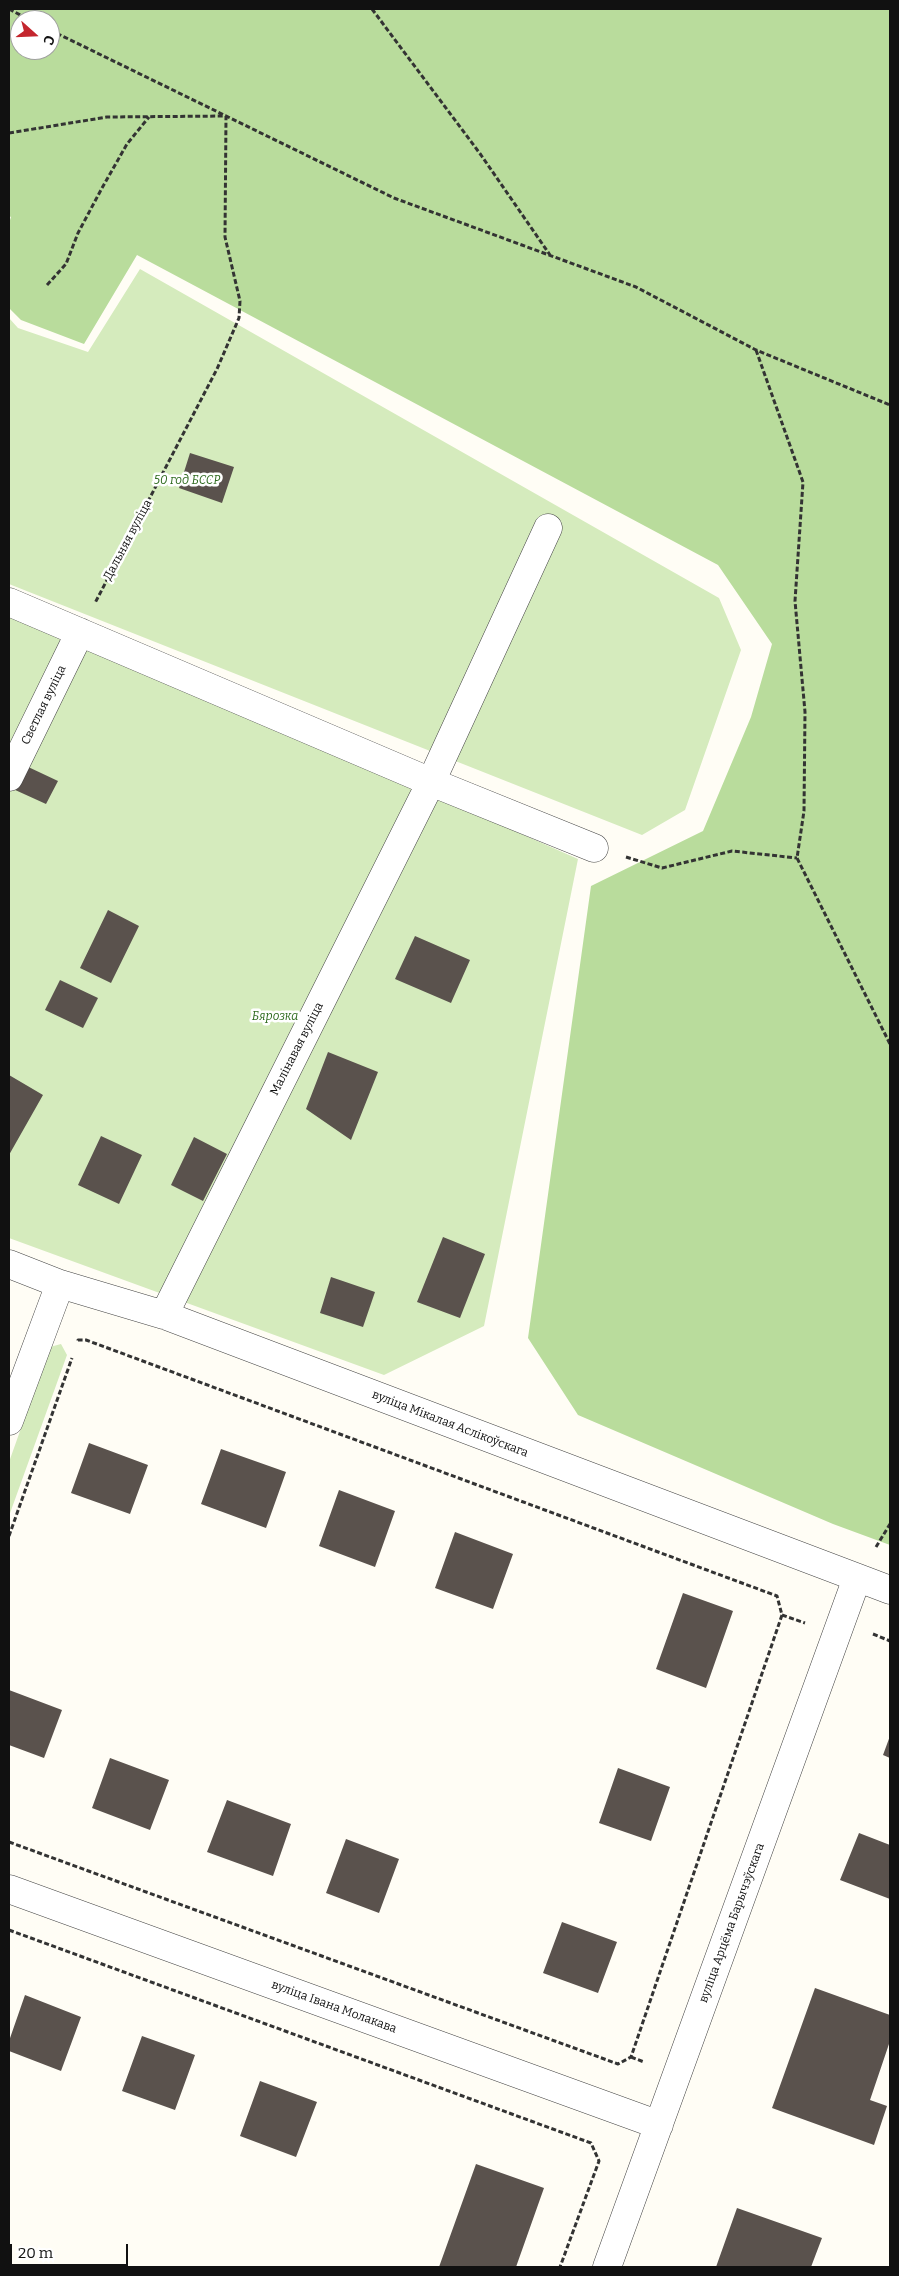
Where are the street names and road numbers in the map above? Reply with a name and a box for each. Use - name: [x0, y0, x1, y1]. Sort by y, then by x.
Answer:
- street label: Дальняя вуліца: [101, 497, 155, 583]
- street label: Светлая вуліца: [19, 663, 69, 747]
- street label: Малінавая вуліца: [267, 1000, 327, 1098]
- street label: вуліца Мікалая Аслікоўскага: [370, 1387, 530, 1461]
- street label: вуліца Арцёма Барычэўскага: [696, 1841, 768, 2005]
- street label: вуліца Івана Молакава: [269, 1978, 399, 2036]

